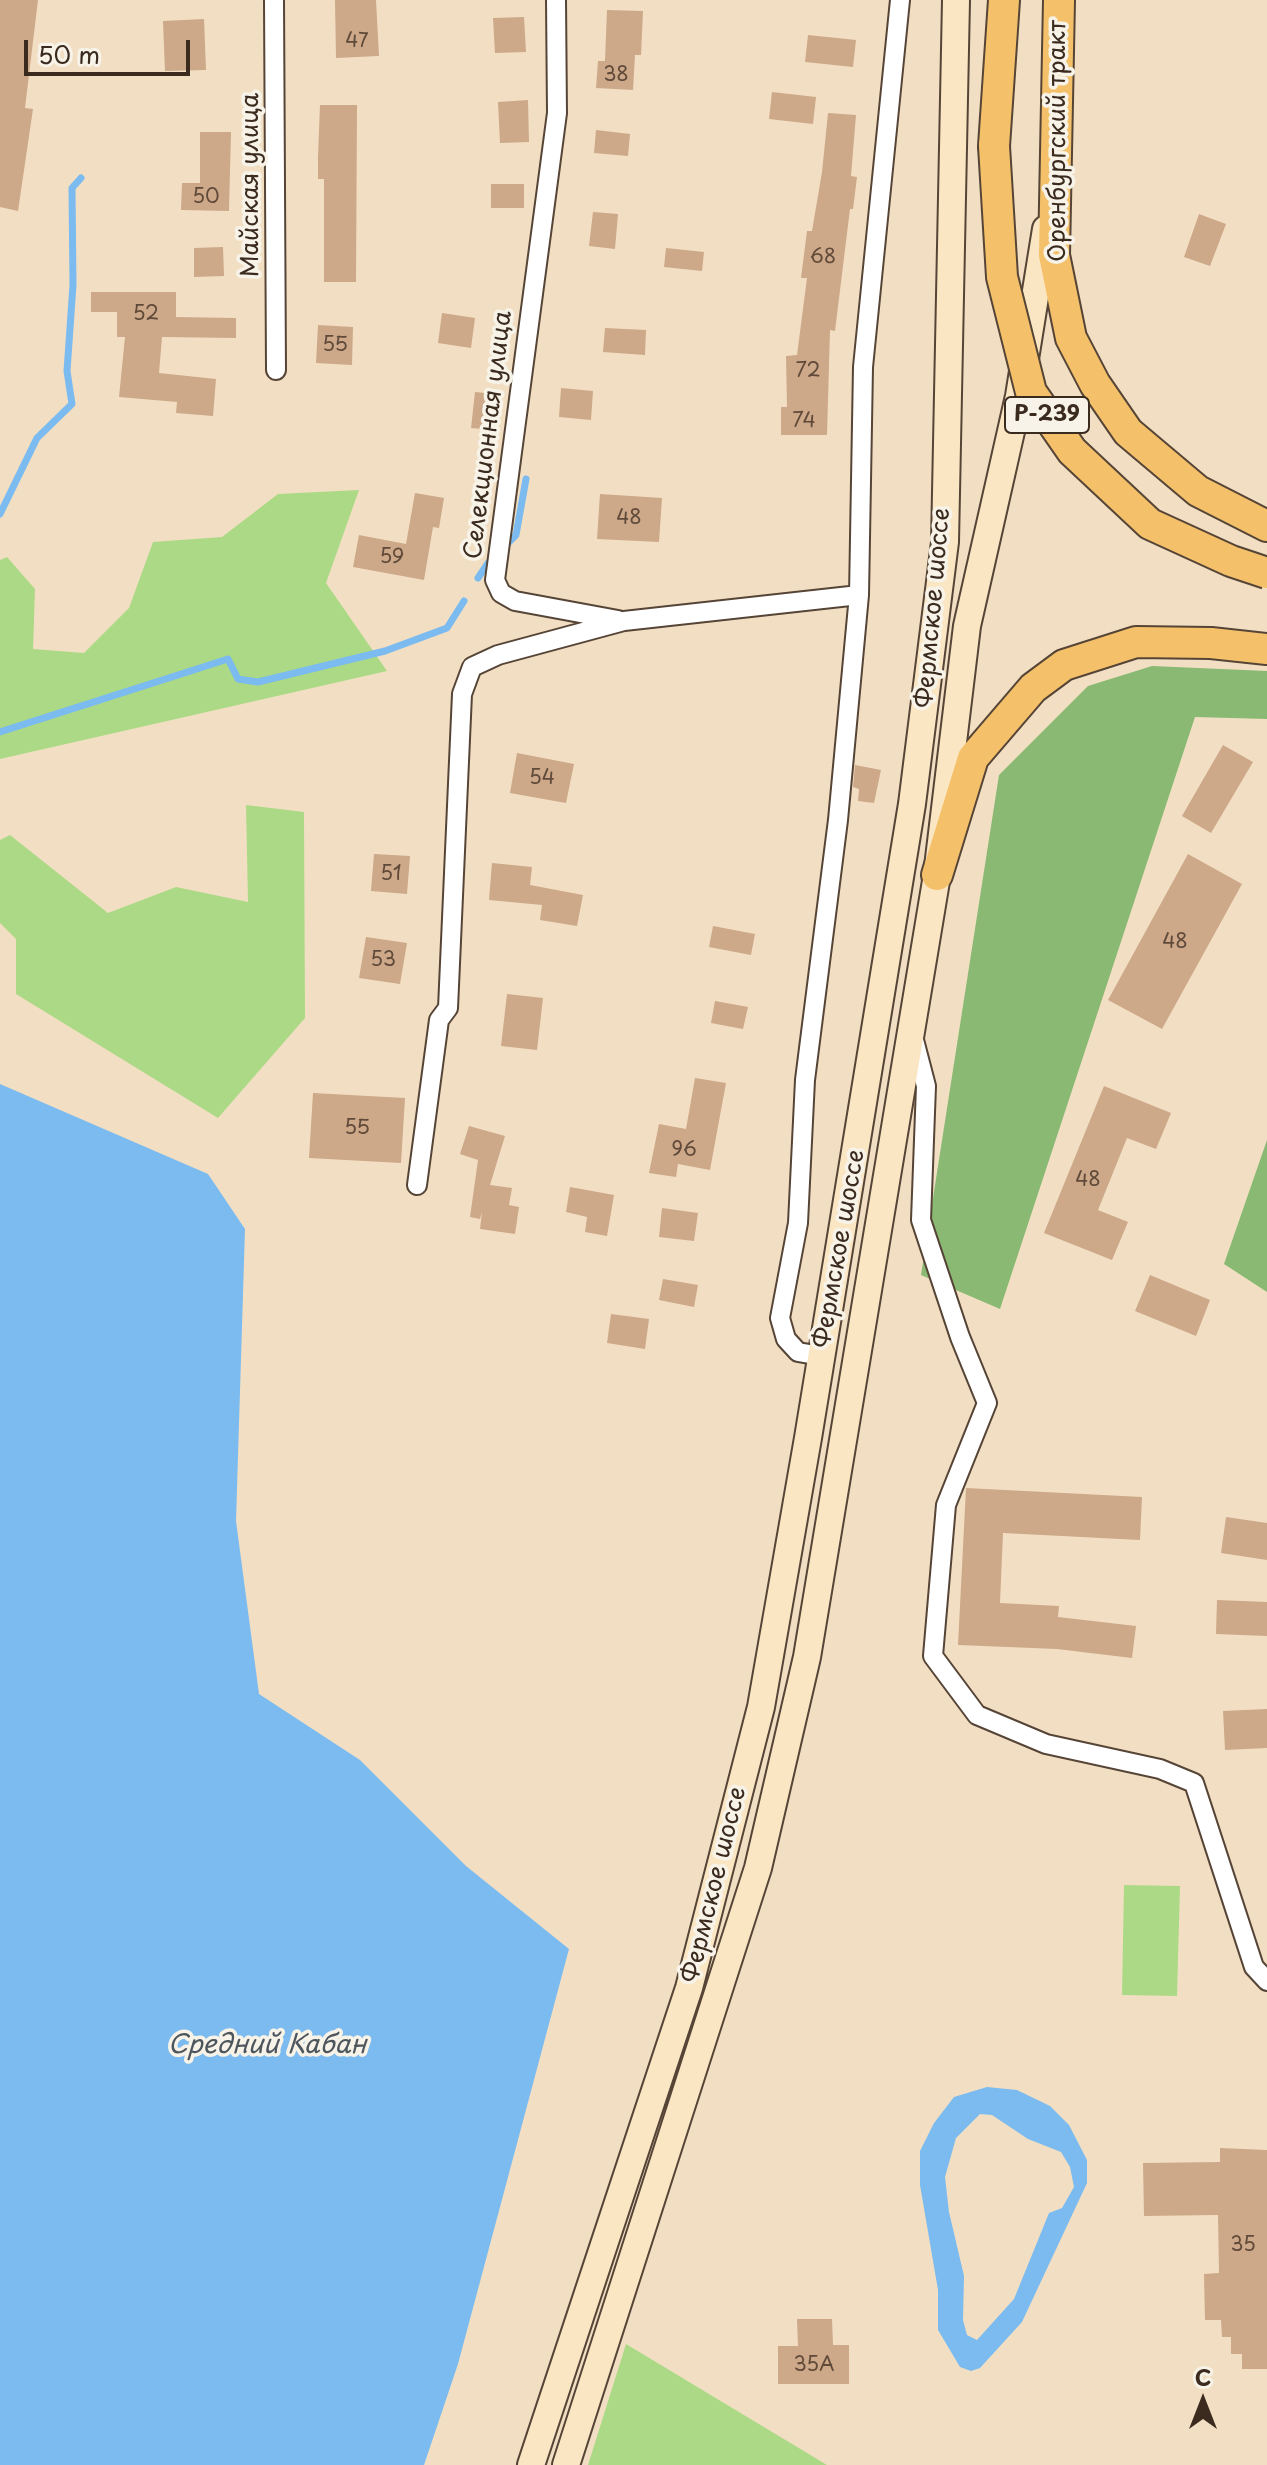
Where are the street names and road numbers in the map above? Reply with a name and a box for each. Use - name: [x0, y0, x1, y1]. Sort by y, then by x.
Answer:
- street label: Оренбургский тракт: [1044, 20, 1072, 262]
- street label: Майская улица: [237, 93, 265, 277]
- street label: Селекционная улица: [459, 309, 519, 561]
- road number: Р-239: [1005, 397, 1089, 433]
- street label: Фермское шоссе: [911, 507, 957, 709]
- street label: Фермское шоссе: [808, 1148, 872, 1350]
- street label: Фермское шоссе: [677, 1784, 753, 1986]

